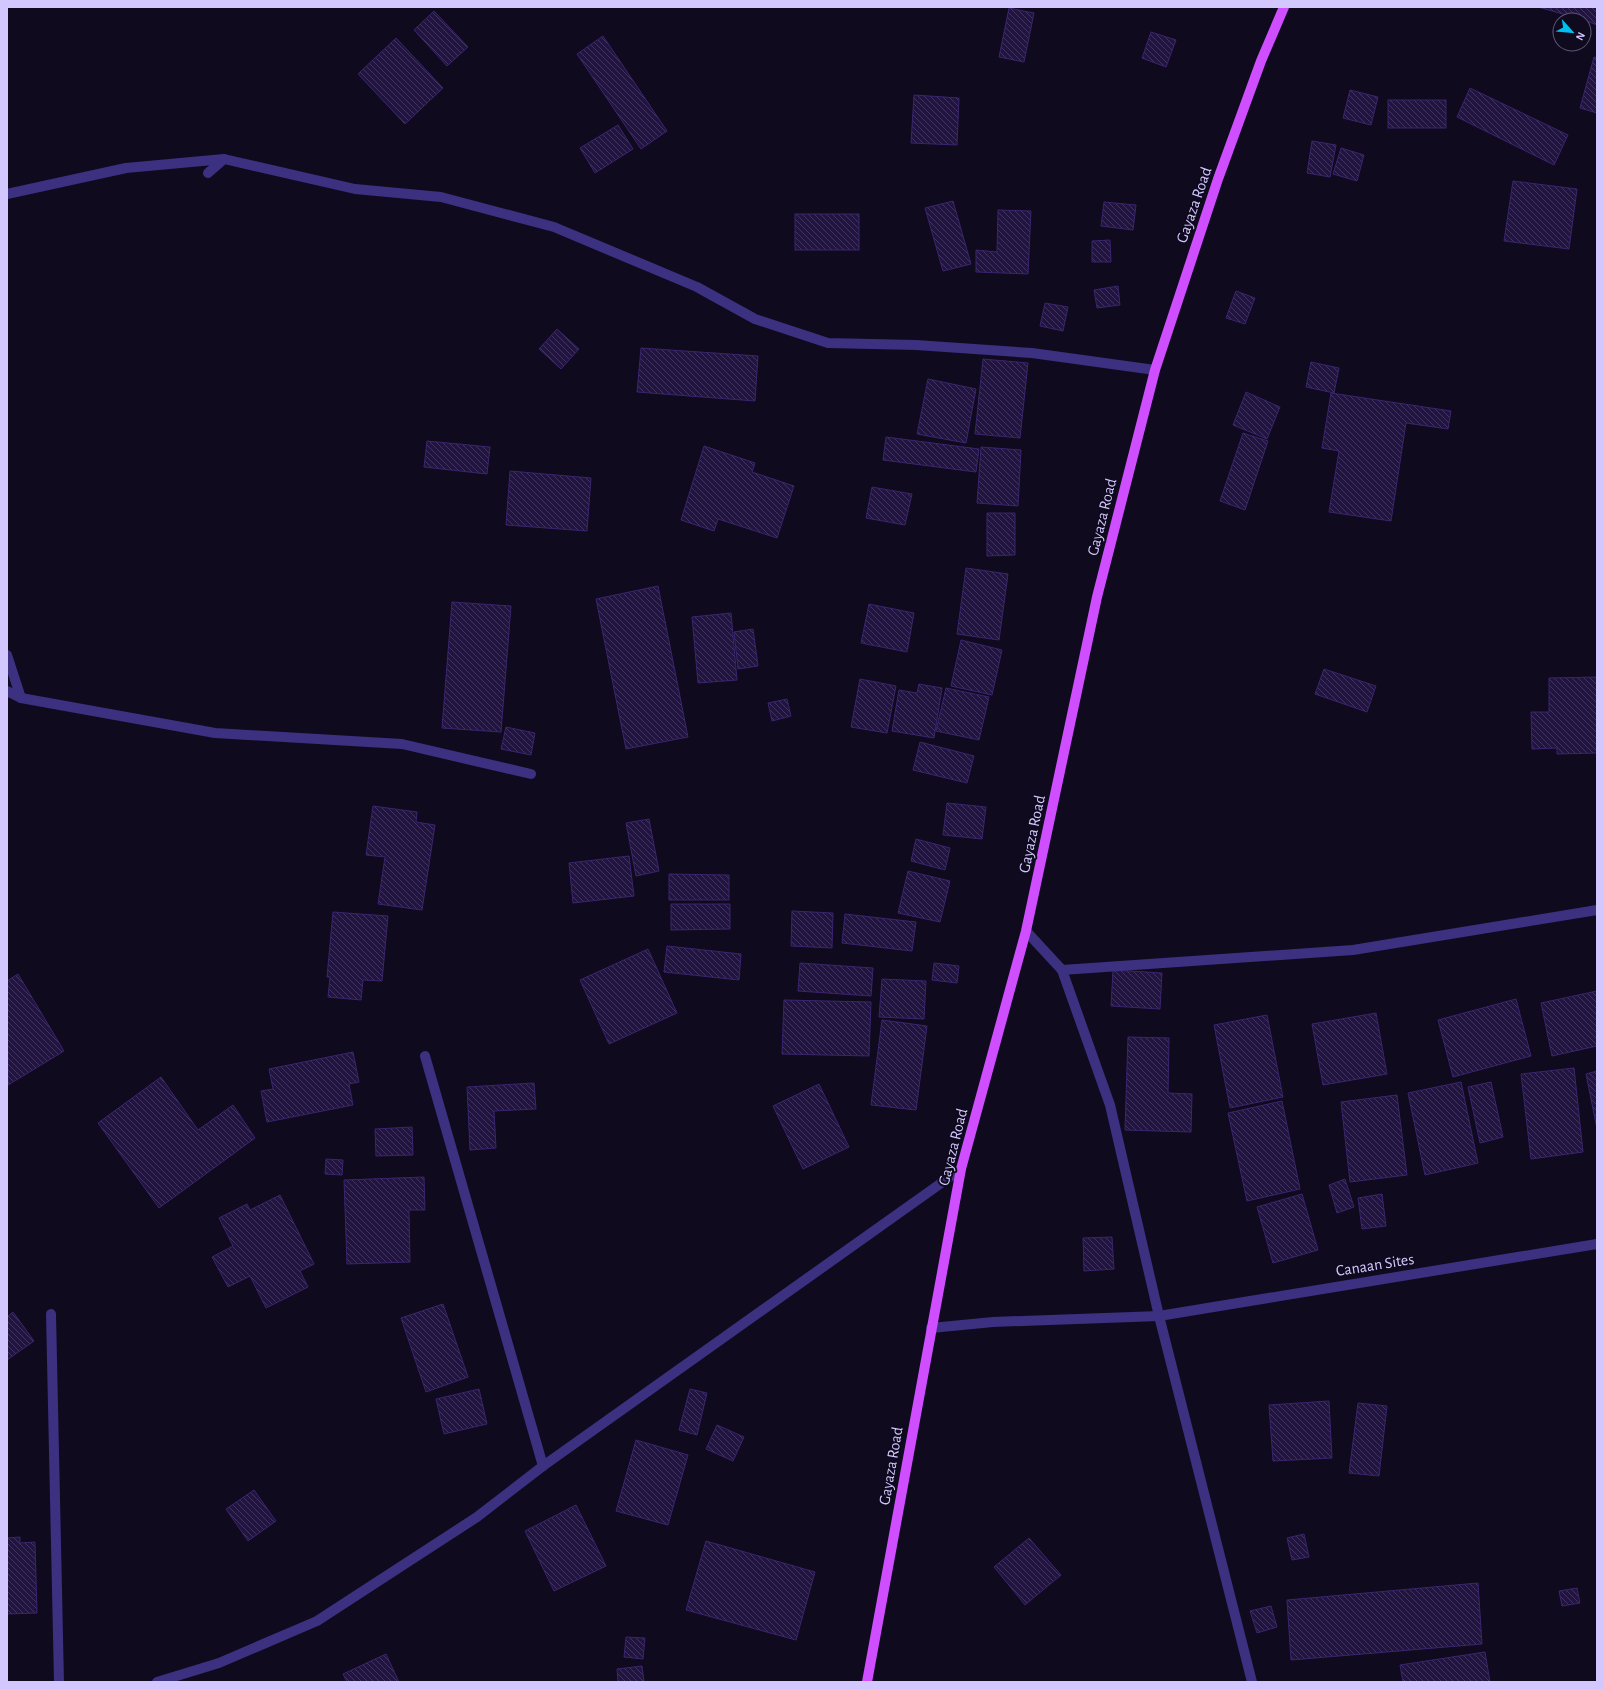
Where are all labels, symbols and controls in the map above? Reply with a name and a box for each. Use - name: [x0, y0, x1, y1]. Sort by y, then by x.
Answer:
- north arrow: [1552, 12, 1592, 52]
- text: N: [1574, 30, 1587, 42]
- street label: Gayaza Road: [1174, 165, 1215, 245]
- street label: Gayaza Road: [1085, 477, 1120, 558]
- street label: Gayaza Road: [1016, 794, 1049, 875]
- street label: Gayaza Road: [936, 1107, 971, 1188]
- street label: Canaan Sites: [1335, 1251, 1415, 1279]
- street label: Gayaza Road: [876, 1426, 907, 1506]

